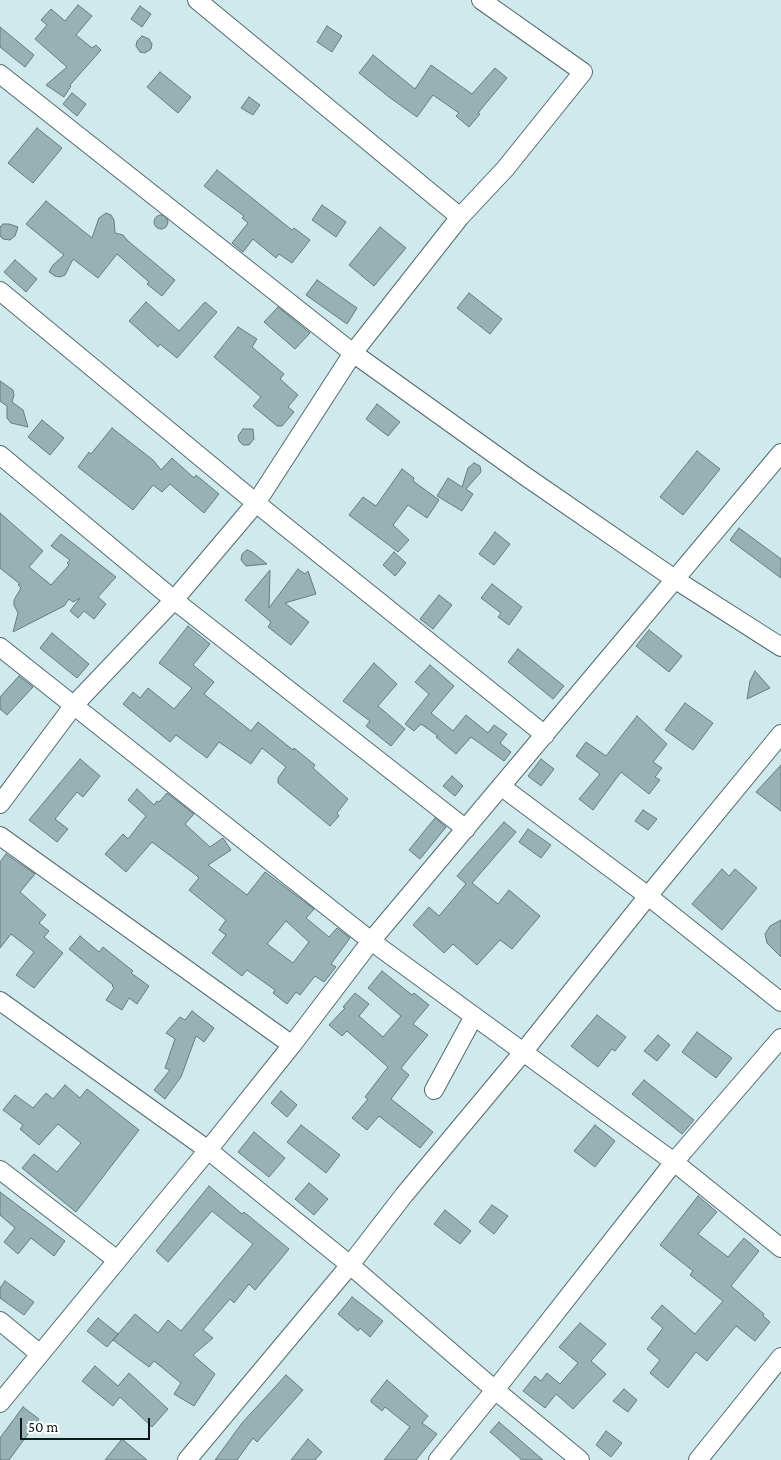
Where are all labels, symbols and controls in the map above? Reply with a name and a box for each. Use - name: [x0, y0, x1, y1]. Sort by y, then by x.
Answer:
- scale bar: [22, 1408, 152, 1440]
- text: 50 m: [28, 1419, 58, 1435]

